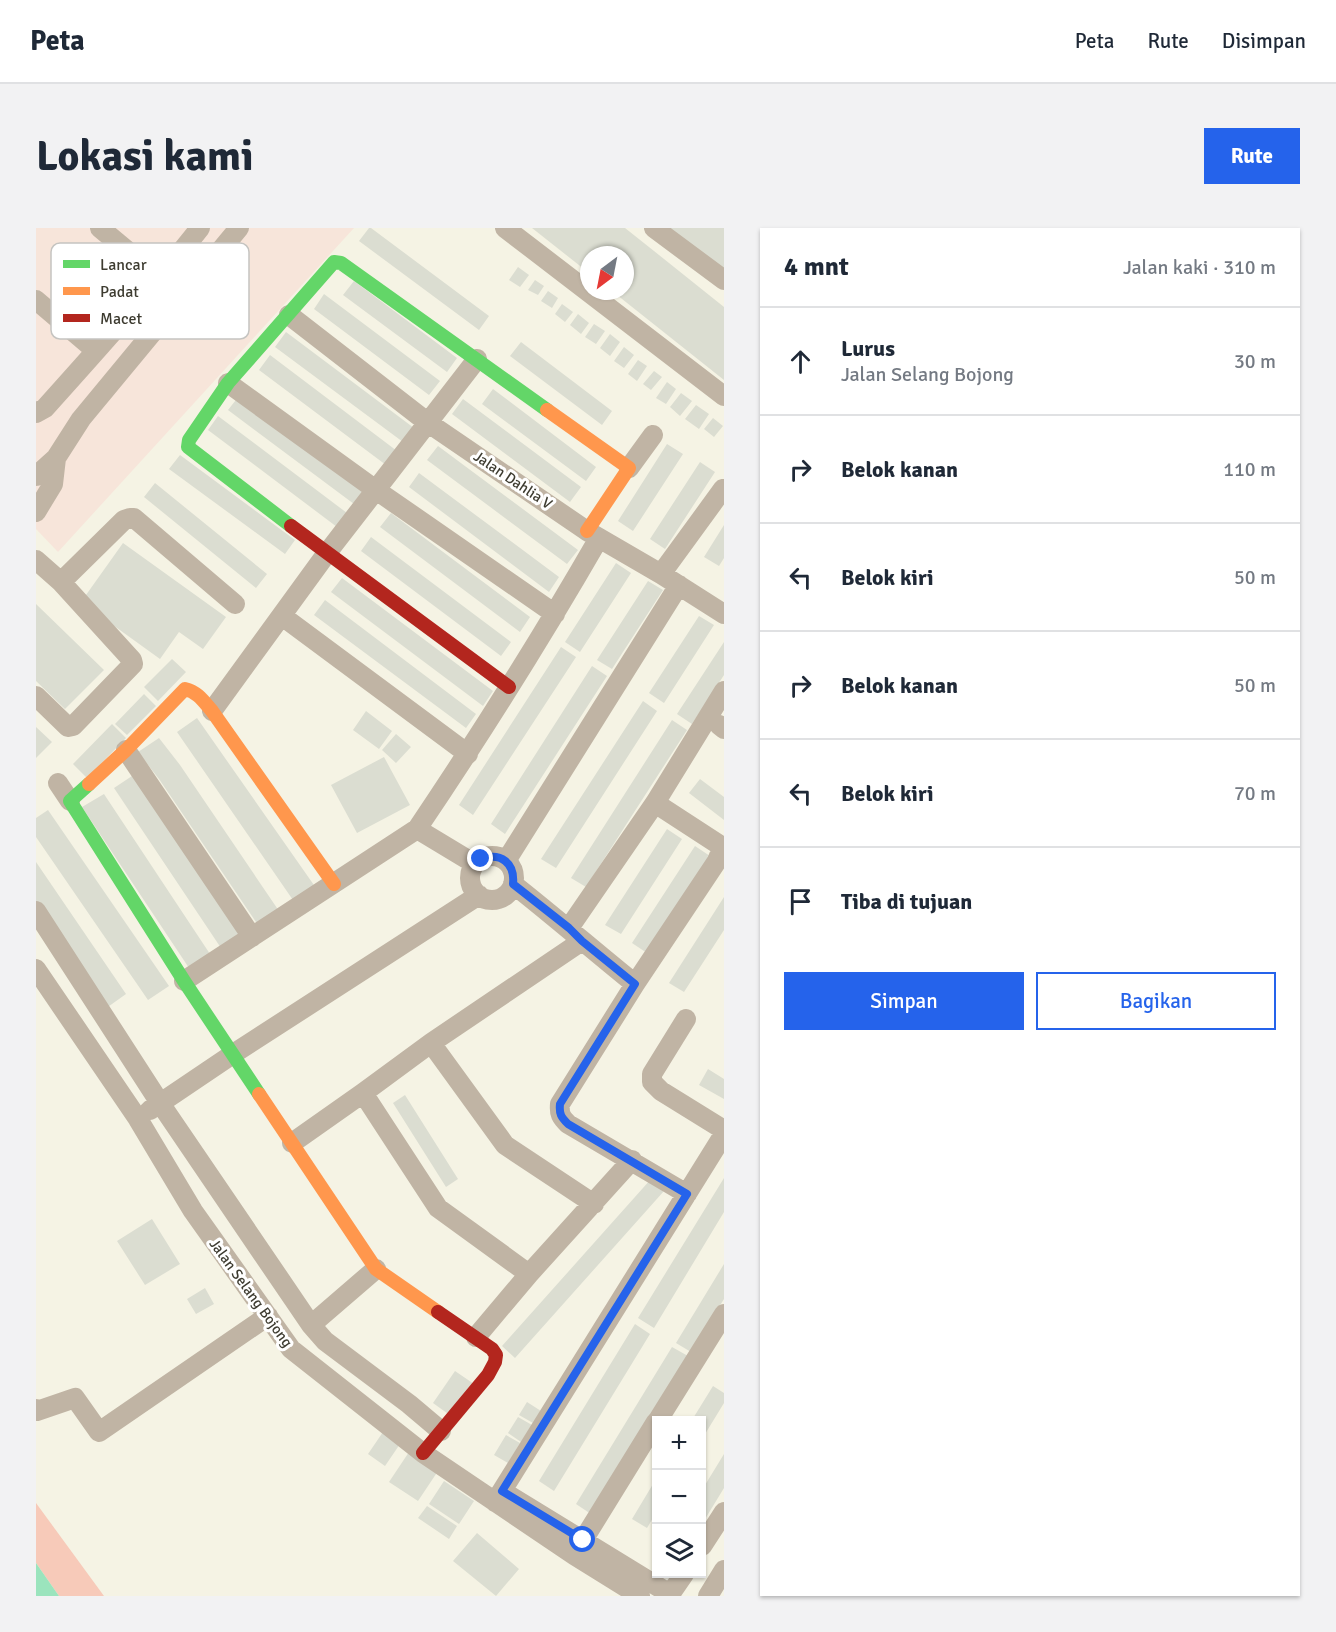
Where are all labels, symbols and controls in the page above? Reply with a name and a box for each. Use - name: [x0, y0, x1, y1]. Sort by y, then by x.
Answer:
- text: Peta: [30, 24, 85, 58]
- text: Peta: [1075, 28, 1115, 54]
- text: Rute: [1148, 28, 1189, 54]
- text: Disimpan: [1222, 28, 1306, 54]
- button: Rute: [1204, 128, 1300, 184]
- text: Lokasi kami: [36, 131, 254, 182]
- legend: [51, 243, 249, 339]
- north arrow: [580, 246, 634, 300]
- text: 4 mnt: [784, 251, 849, 283]
- text: Lancar: [100, 255, 147, 275]
- text: Jalan kaki · 310 m: [1123, 255, 1276, 280]
- text: Padat: [100, 282, 139, 302]
- text: Macet: [100, 309, 142, 329]
- text: Lurus: [841, 335, 895, 362]
- icon: ahead: [784, 345, 817, 378]
- text: 30 m: [1234, 349, 1276, 374]
- text: Jalan Selang Bojong: [841, 362, 1014, 387]
- street label: Jalan Dahlia V: [470, 447, 556, 513]
- icon: right: [784, 453, 817, 486]
- text: Belok kanan: [841, 456, 958, 483]
- text: 110 m: [1223, 457, 1276, 482]
- icon: left: [784, 561, 817, 594]
- text: Belok kiri: [841, 564, 934, 591]
- text: 50 m: [1234, 565, 1276, 590]
- icon: right: [784, 669, 817, 702]
- text: Belok kanan: [841, 672, 958, 699]
- text: 50 m: [1234, 673, 1276, 698]
- icon: left: [784, 777, 817, 810]
- text: Belok kiri: [841, 780, 934, 807]
- text: 70 m: [1234, 781, 1276, 806]
- route end: [467, 845, 493, 871]
- icon: arrive: [784, 885, 817, 918]
- text: Tiba di tujuan: [841, 888, 972, 915]
- button: Simpan: [784, 972, 1024, 1030]
- button: Bagikan: [1036, 972, 1276, 1030]
- street label: Jalan Selang Bojong: [206, 1235, 296, 1351]
- map controls: [652, 1416, 706, 1578]
- button: +: [652, 1416, 706, 1470]
- button: −: [652, 1470, 706, 1524]
- button: layers: [652, 1524, 706, 1578]
- route start: [569, 1526, 595, 1552]

